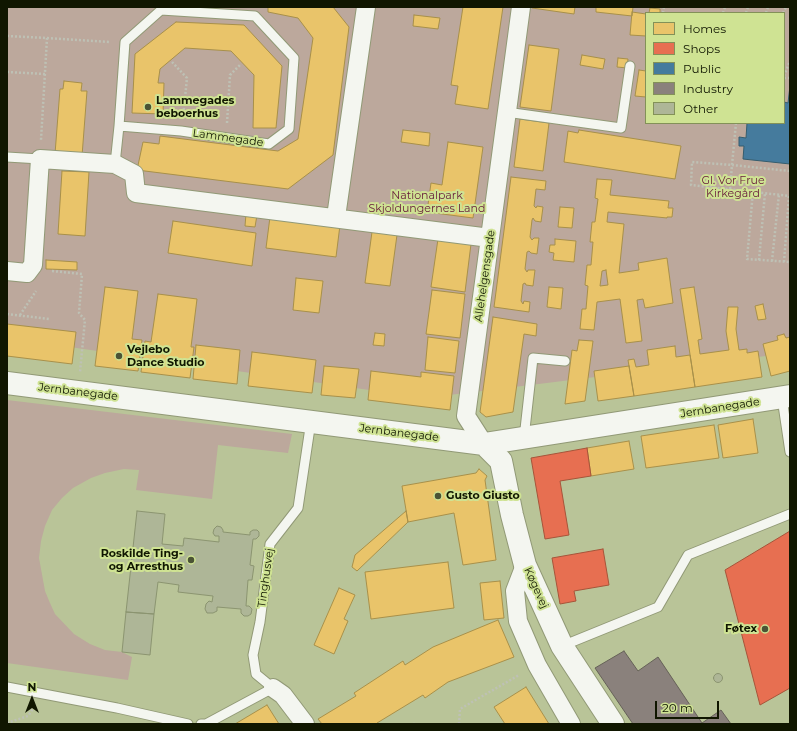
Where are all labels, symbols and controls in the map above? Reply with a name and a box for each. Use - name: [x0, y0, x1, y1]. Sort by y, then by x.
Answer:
- legend: [645, 12, 785, 124]
- text: Homes: [683, 21, 726, 36]
- text: Shops: [683, 41, 720, 56]
- text: Public: [683, 61, 721, 76]
- text: Industry: [683, 81, 733, 96]
- place label: Lammegades beboerhus: [156, 94, 234, 120]
- text: Other: [683, 101, 718, 116]
- marker: Lammegades beboerhus: [143, 102, 153, 112]
- street label: Lammegade: [192, 127, 264, 149]
- park label: Gl. Vor Frue Kirkegård: [701, 174, 765, 200]
- park label: Nationalpark Skjoldungernes Land: [369, 189, 485, 215]
- street label: Allehelgensgade: [472, 229, 498, 323]
- place label: Vejlebo Dance Studio: [127, 343, 204, 369]
- marker: Vejlebo Dance Studio: [114, 351, 124, 361]
- street label: Jernbanegade: [37, 381, 119, 403]
- street label: Jernbanegade: [679, 395, 761, 421]
- street label: Jernbanegade: [358, 422, 440, 444]
- place label: Gusto Giusto: [446, 489, 520, 503]
- marker: Gusto Giusto: [433, 491, 443, 501]
- place label: Roskilde Ting- og Arresthus: [101, 547, 183, 573]
- street label: Tinghusvej: [255, 548, 277, 608]
- marker: Roskilde Ting- og Arresthus: [186, 555, 196, 565]
- street label: Køgevej: [521, 565, 551, 611]
- place label: Føtex: [725, 622, 757, 636]
- marker: Føtex: [760, 624, 770, 634]
- north arrow: [12, 679, 52, 719]
- text: N: [28, 680, 36, 694]
- scale bar: [657, 693, 721, 719]
- text: 20 m: [662, 700, 693, 715]

